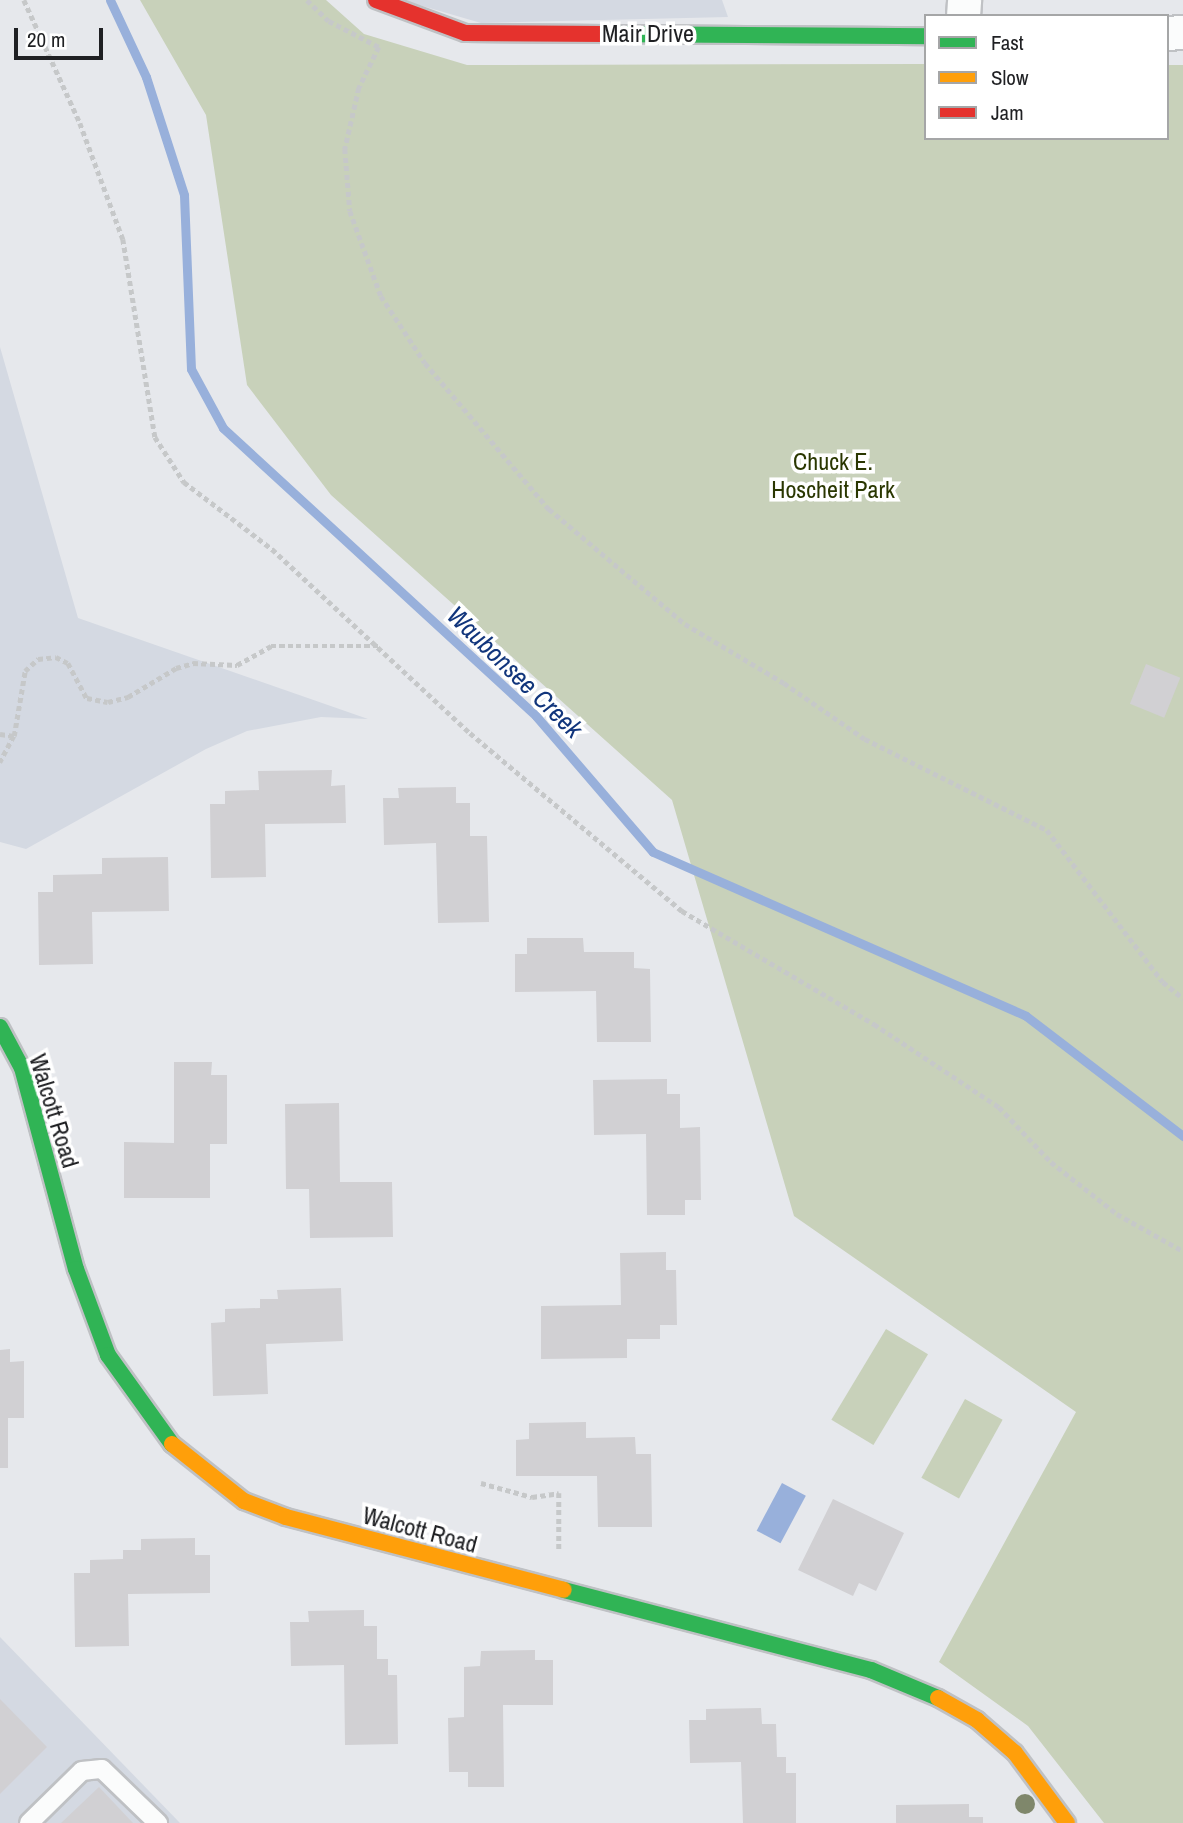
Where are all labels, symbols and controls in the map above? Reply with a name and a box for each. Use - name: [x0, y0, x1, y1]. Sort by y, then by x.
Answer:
- scale bar: [18, 14, 107, 58]
- legend: [924, 14, 1169, 140]
- street label: Mair Drive: [602, 20, 694, 48]
- text: 20 m: [27, 25, 65, 54]
- text: Fast: [991, 28, 1024, 57]
- text: Slow: [991, 63, 1028, 92]
- text: Jam: [991, 98, 1024, 127]
- park label: Chuck E. Hoscheit Park: [771, 448, 895, 504]
- water label: Waubonsee Creek: [441, 600, 589, 744]
- street label: Walcott Road: [23, 1051, 85, 1171]
- street label: Walcott Road: [360, 1501, 480, 1559]

